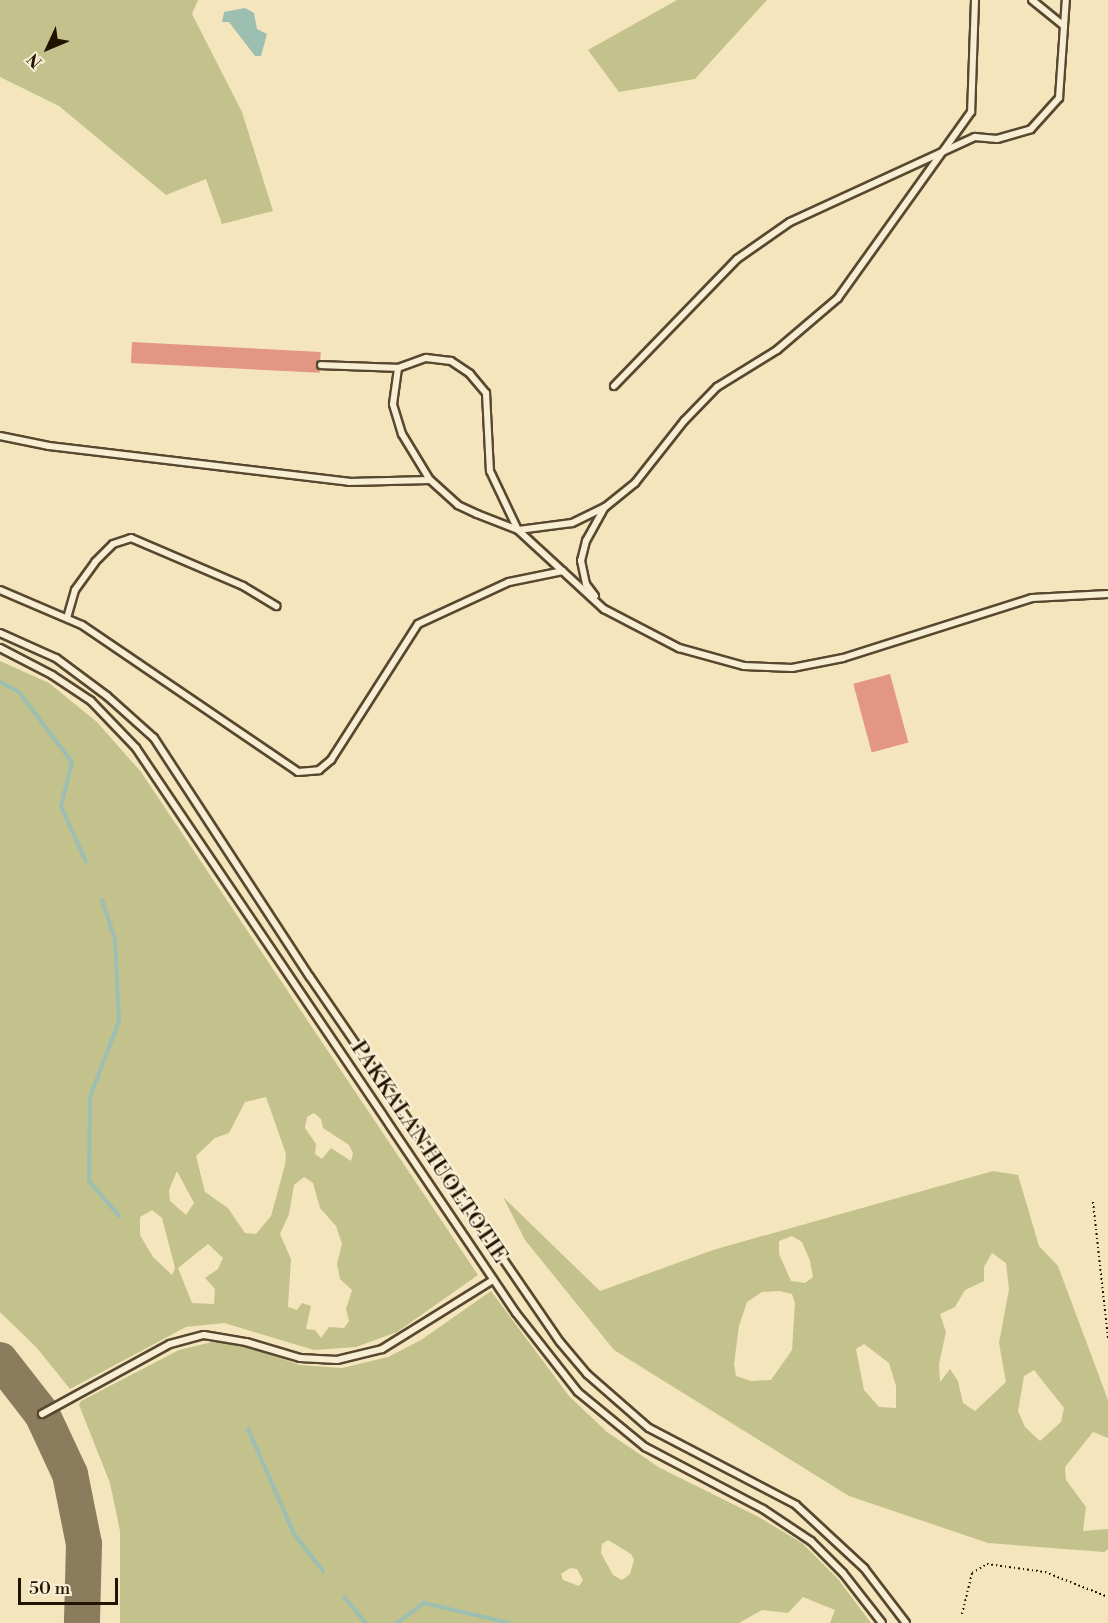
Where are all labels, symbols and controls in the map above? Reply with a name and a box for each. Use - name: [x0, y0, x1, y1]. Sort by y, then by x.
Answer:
- north arrow: [18, 18, 78, 78]
- text: N: [23, 49, 47, 72]
- street label: PAKKALAN HUOLTOTIE: [345, 1036, 513, 1268]
- scale bar: [21, 1566, 122, 1604]
- text: 50 m: [29, 1577, 70, 1600]

